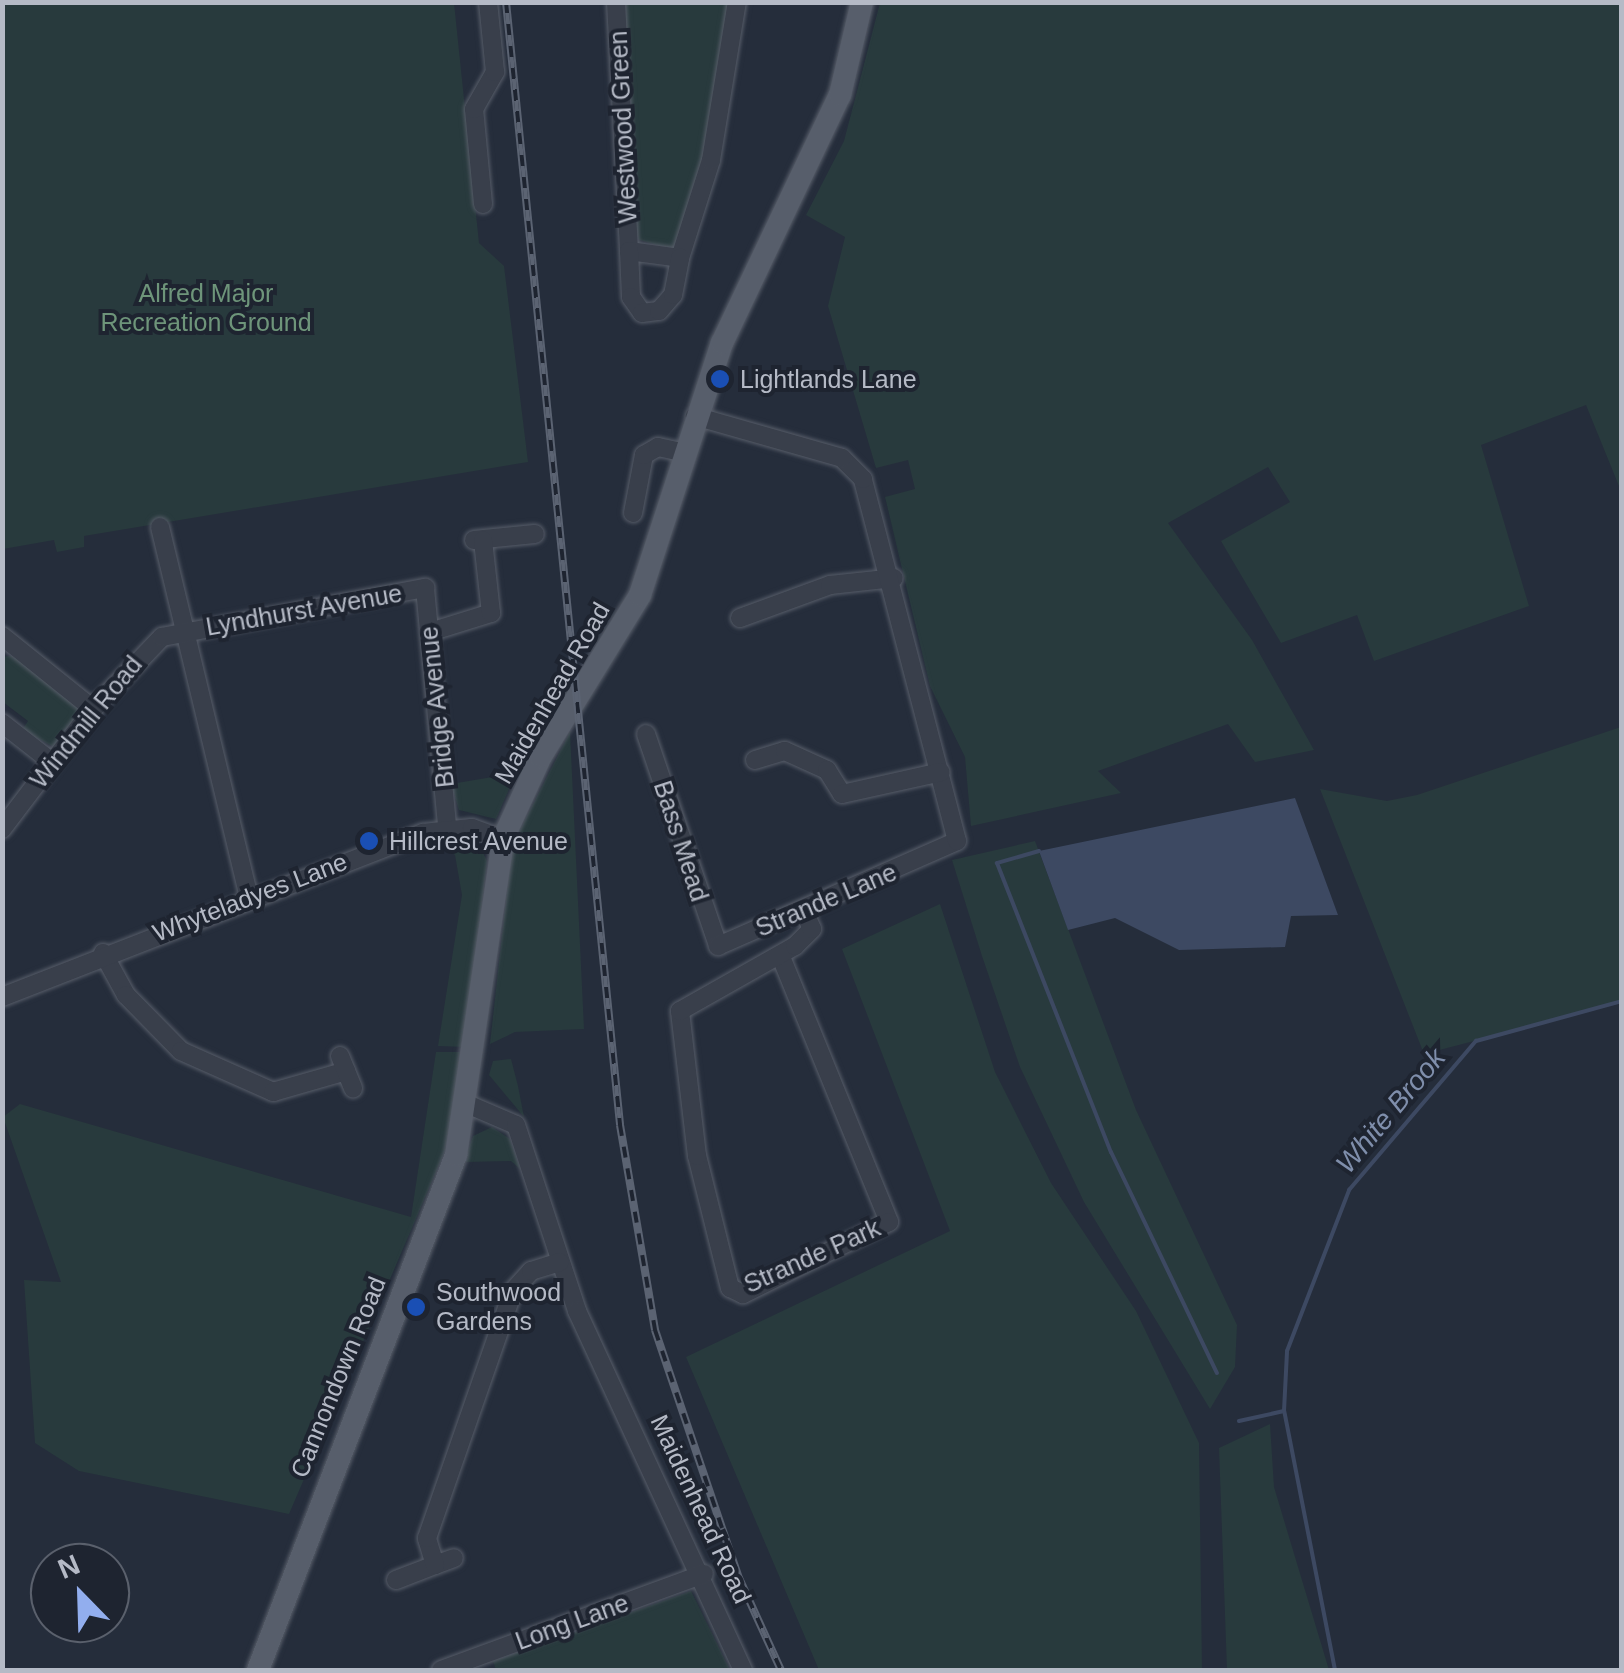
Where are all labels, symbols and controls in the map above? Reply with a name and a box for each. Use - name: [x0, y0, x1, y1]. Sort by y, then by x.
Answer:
- street label: Westwood Green: [603, 30, 643, 224]
- park label: Alfred Major Recreation Ground: [100, 279, 312, 338]
- place label: Lightlands Lane: [740, 364, 917, 394]
- marker: Lightlands Lane: [709, 368, 731, 390]
- street label: Lyndhurst Avenue: [203, 578, 405, 642]
- street label: Maidenhead Road: [488, 597, 616, 789]
- street label: Bridge Avenue: [414, 624, 460, 790]
- street label: Windmill Road: [24, 650, 148, 794]
- street label: Bass Mead: [647, 777, 715, 905]
- place label: Hillcrest Avenue: [389, 826, 569, 856]
- marker: Hillcrest Avenue: [358, 830, 380, 852]
- street label: Whyteladyes Lane: [149, 846, 351, 948]
- street label: Strande Lane: [751, 857, 901, 943]
- water label: White Brook: [1329, 1042, 1453, 1180]
- street label: Strande Park: [739, 1213, 885, 1299]
- street label: Cannondown Road: [284, 1272, 392, 1482]
- place label: Southwood Gardens: [436, 1278, 561, 1337]
- marker: Southwood Gardens: [405, 1296, 427, 1318]
- street label: Maidenhead Road: [644, 1410, 758, 1608]
- north arrow: [30, 1543, 130, 1643]
- text: N: [53, 1549, 84, 1585]
- street label: Long Lane: [511, 1588, 633, 1656]

